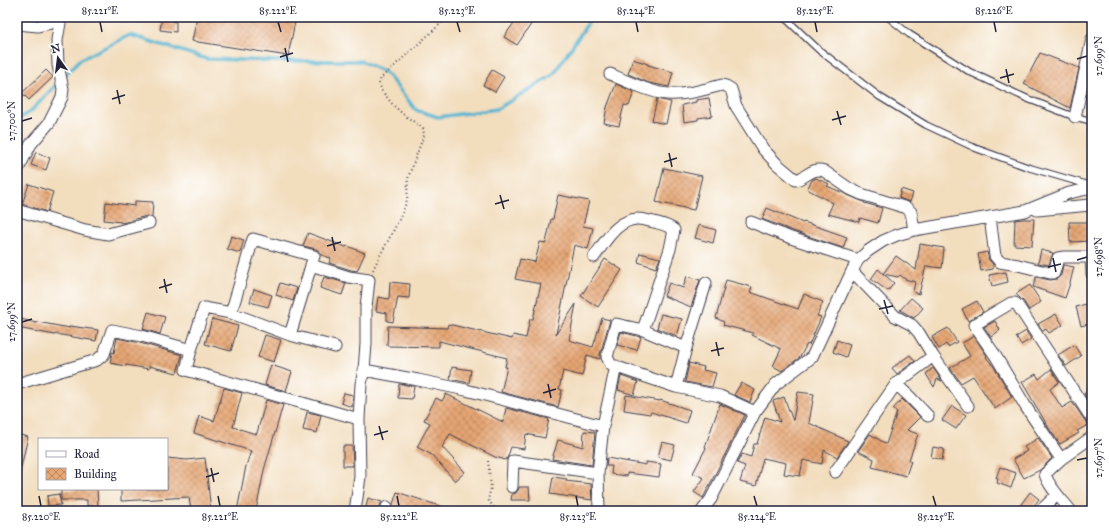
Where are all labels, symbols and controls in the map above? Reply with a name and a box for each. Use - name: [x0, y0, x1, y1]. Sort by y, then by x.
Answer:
- text: 85.221°E: [82, 5, 118, 17]
- text: 85.222°E: [259, 5, 297, 17]
- text: 85.223°E: [439, 5, 475, 17]
- text: 85.224°E: [617, 5, 655, 17]
- text: 85.225°E: [797, 5, 833, 17]
- text: 85.226°E: [975, 5, 1013, 17]
- text: 27.699°N: [1093, 36, 1105, 76]
- north arrow: [38, 38, 78, 78]
- text: N: [50, 41, 62, 56]
- text: 27.700°N: [6, 100, 18, 141]
- text: 27.698°N: [1093, 237, 1105, 277]
- text: 27.699°N: [6, 302, 18, 342]
- legend: [38, 438, 168, 490]
- text: 27.697°N: [1093, 438, 1105, 478]
- text: Road: [74, 447, 100, 461]
- text: Building: [74, 467, 117, 482]
- text: 85.220°E: [22, 511, 60, 523]
- text: 85.221°E: [202, 511, 238, 523]
- text: 85.222°E: [380, 511, 418, 523]
- text: 85.223°E: [560, 511, 596, 523]
- text: 85.224°E: [738, 511, 776, 523]
- text: 85.225°E: [918, 511, 954, 523]

